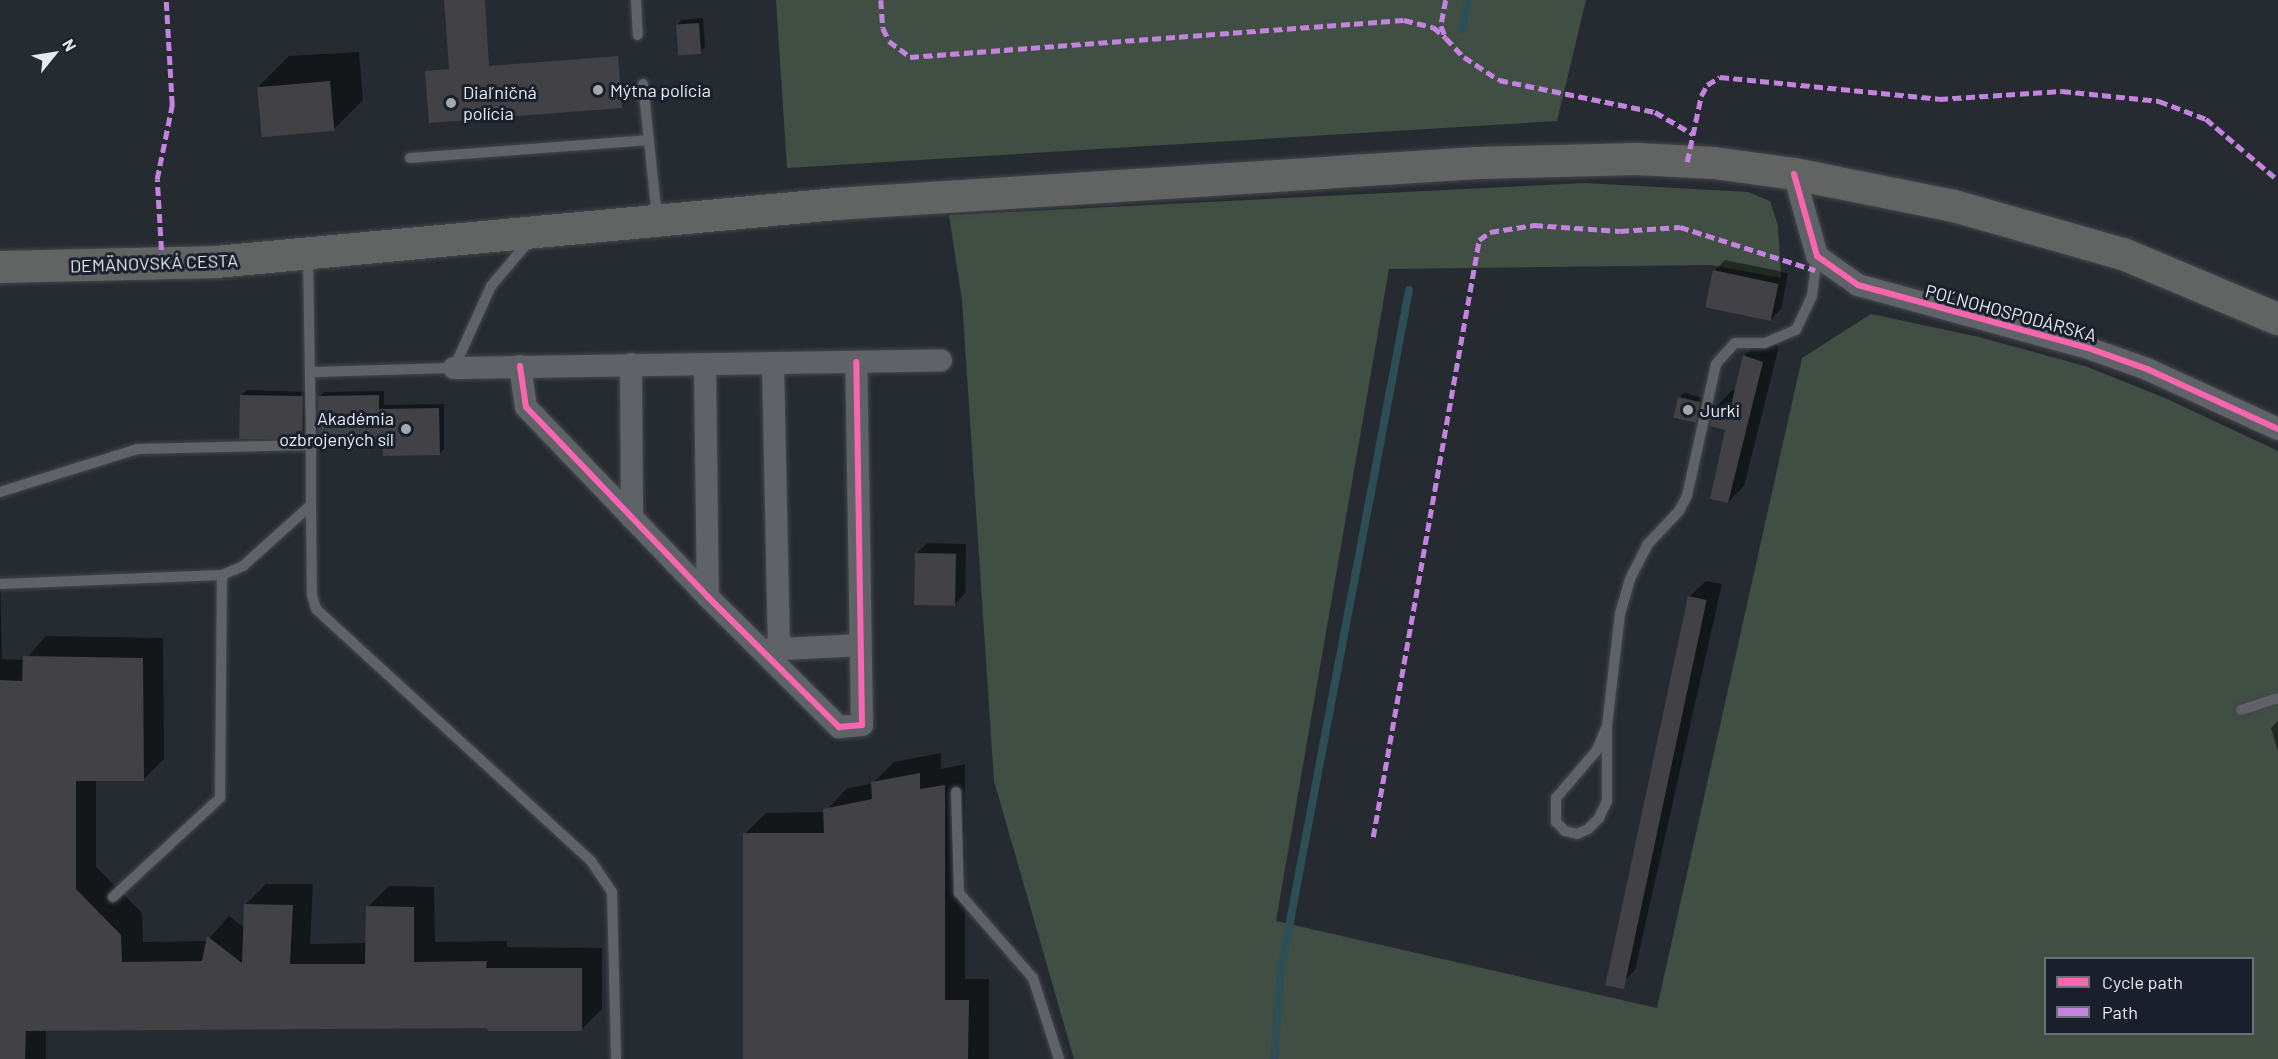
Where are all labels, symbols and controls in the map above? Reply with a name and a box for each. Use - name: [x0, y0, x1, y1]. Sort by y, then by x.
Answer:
- north arrow: [24, 24, 84, 84]
- text: N: [59, 35, 81, 54]
- place label: Mýtna polícia: [610, 79, 711, 101]
- place label: Diaľničná polícia: [463, 82, 537, 124]
- marker: Mýtna polícia: [591, 83, 605, 97]
- marker: Diaľničná polícia: [444, 96, 458, 110]
- street label: DEMÄNOVSKÁ CESTA: [70, 249, 238, 277]
- street label: POĽNOHOSPODÁRSKA: [1923, 280, 2099, 346]
- place label: Jurki: [1700, 399, 1740, 421]
- marker: Jurki: [1681, 403, 1695, 417]
- place label: Akadémia ozbrojených síl: [279, 408, 394, 450]
- marker: Akadémia ozbrojených síl: [399, 422, 413, 436]
- legend: [2044, 957, 2254, 1035]
- text: Cycle path: [2102, 971, 2183, 993]
- text: Path: [2102, 1001, 2138, 1023]

